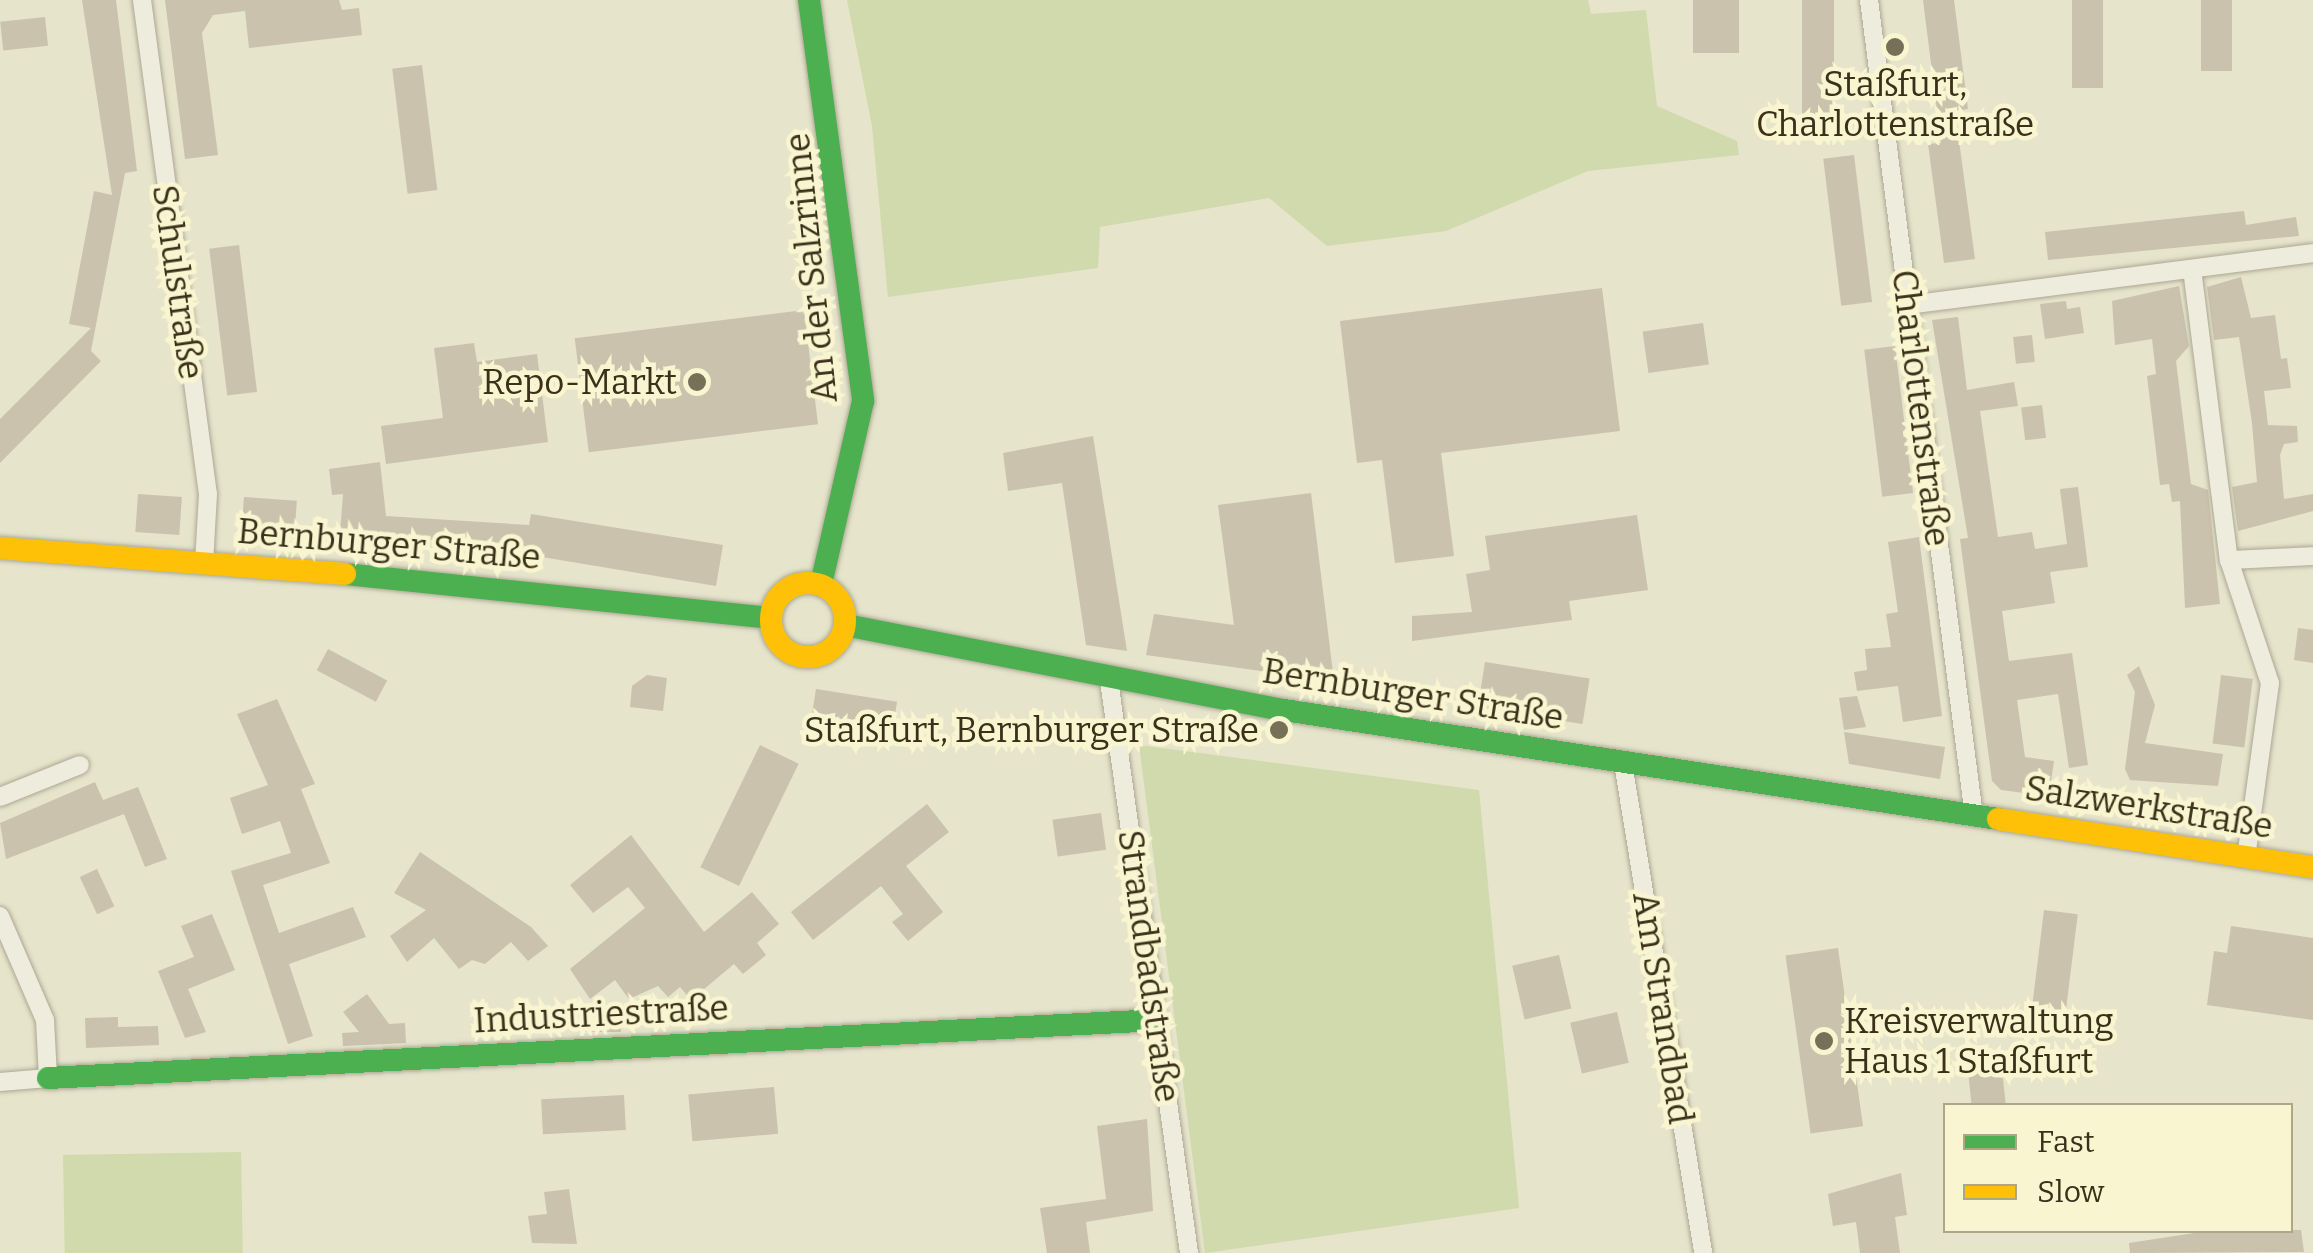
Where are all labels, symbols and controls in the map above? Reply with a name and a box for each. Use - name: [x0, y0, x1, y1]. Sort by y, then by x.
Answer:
- marker: Staßfurt, Charlottenstraße: [1884, 36, 1906, 58]
- place label: Staßfurt, Charlottenstraße: [1756, 63, 2034, 145]
- street label: An der Salzrinne: [776, 131, 846, 405]
- street label: Schulstraße: [144, 182, 212, 382]
- street label: Charlottenstraße: [1883, 267, 1959, 549]
- place label: Repo-Markt: [482, 361, 677, 403]
- marker: Repo-Markt: [686, 371, 708, 393]
- street label: Bernburger Straße: [236, 510, 542, 578]
- street label: Bernburger Straße: [1259, 649, 1567, 739]
- place label: Staßfurt, Bernburger Straße: [804, 709, 1259, 751]
- marker: Staßfurt, Bernburger Straße: [1268, 719, 1290, 741]
- street label: Salzwerkstraße: [2022, 767, 2276, 847]
- street label: Strandbadstraße: [1109, 827, 1189, 1105]
- street label: Am Strandbad: [1624, 889, 1702, 1127]
- street label: Industriestraße: [472, 986, 730, 1042]
- place label: Kreisverwaltung Haus 1 Staßfurt: [1844, 1000, 2114, 1082]
- marker: Kreisverwaltung Haus 1 Staßfurt: [1813, 1030, 1835, 1052]
- legend: [1943, 1103, 2293, 1233]
- text: Fast: [2037, 1124, 2095, 1160]
- text: Slow: [2037, 1174, 2104, 1210]

